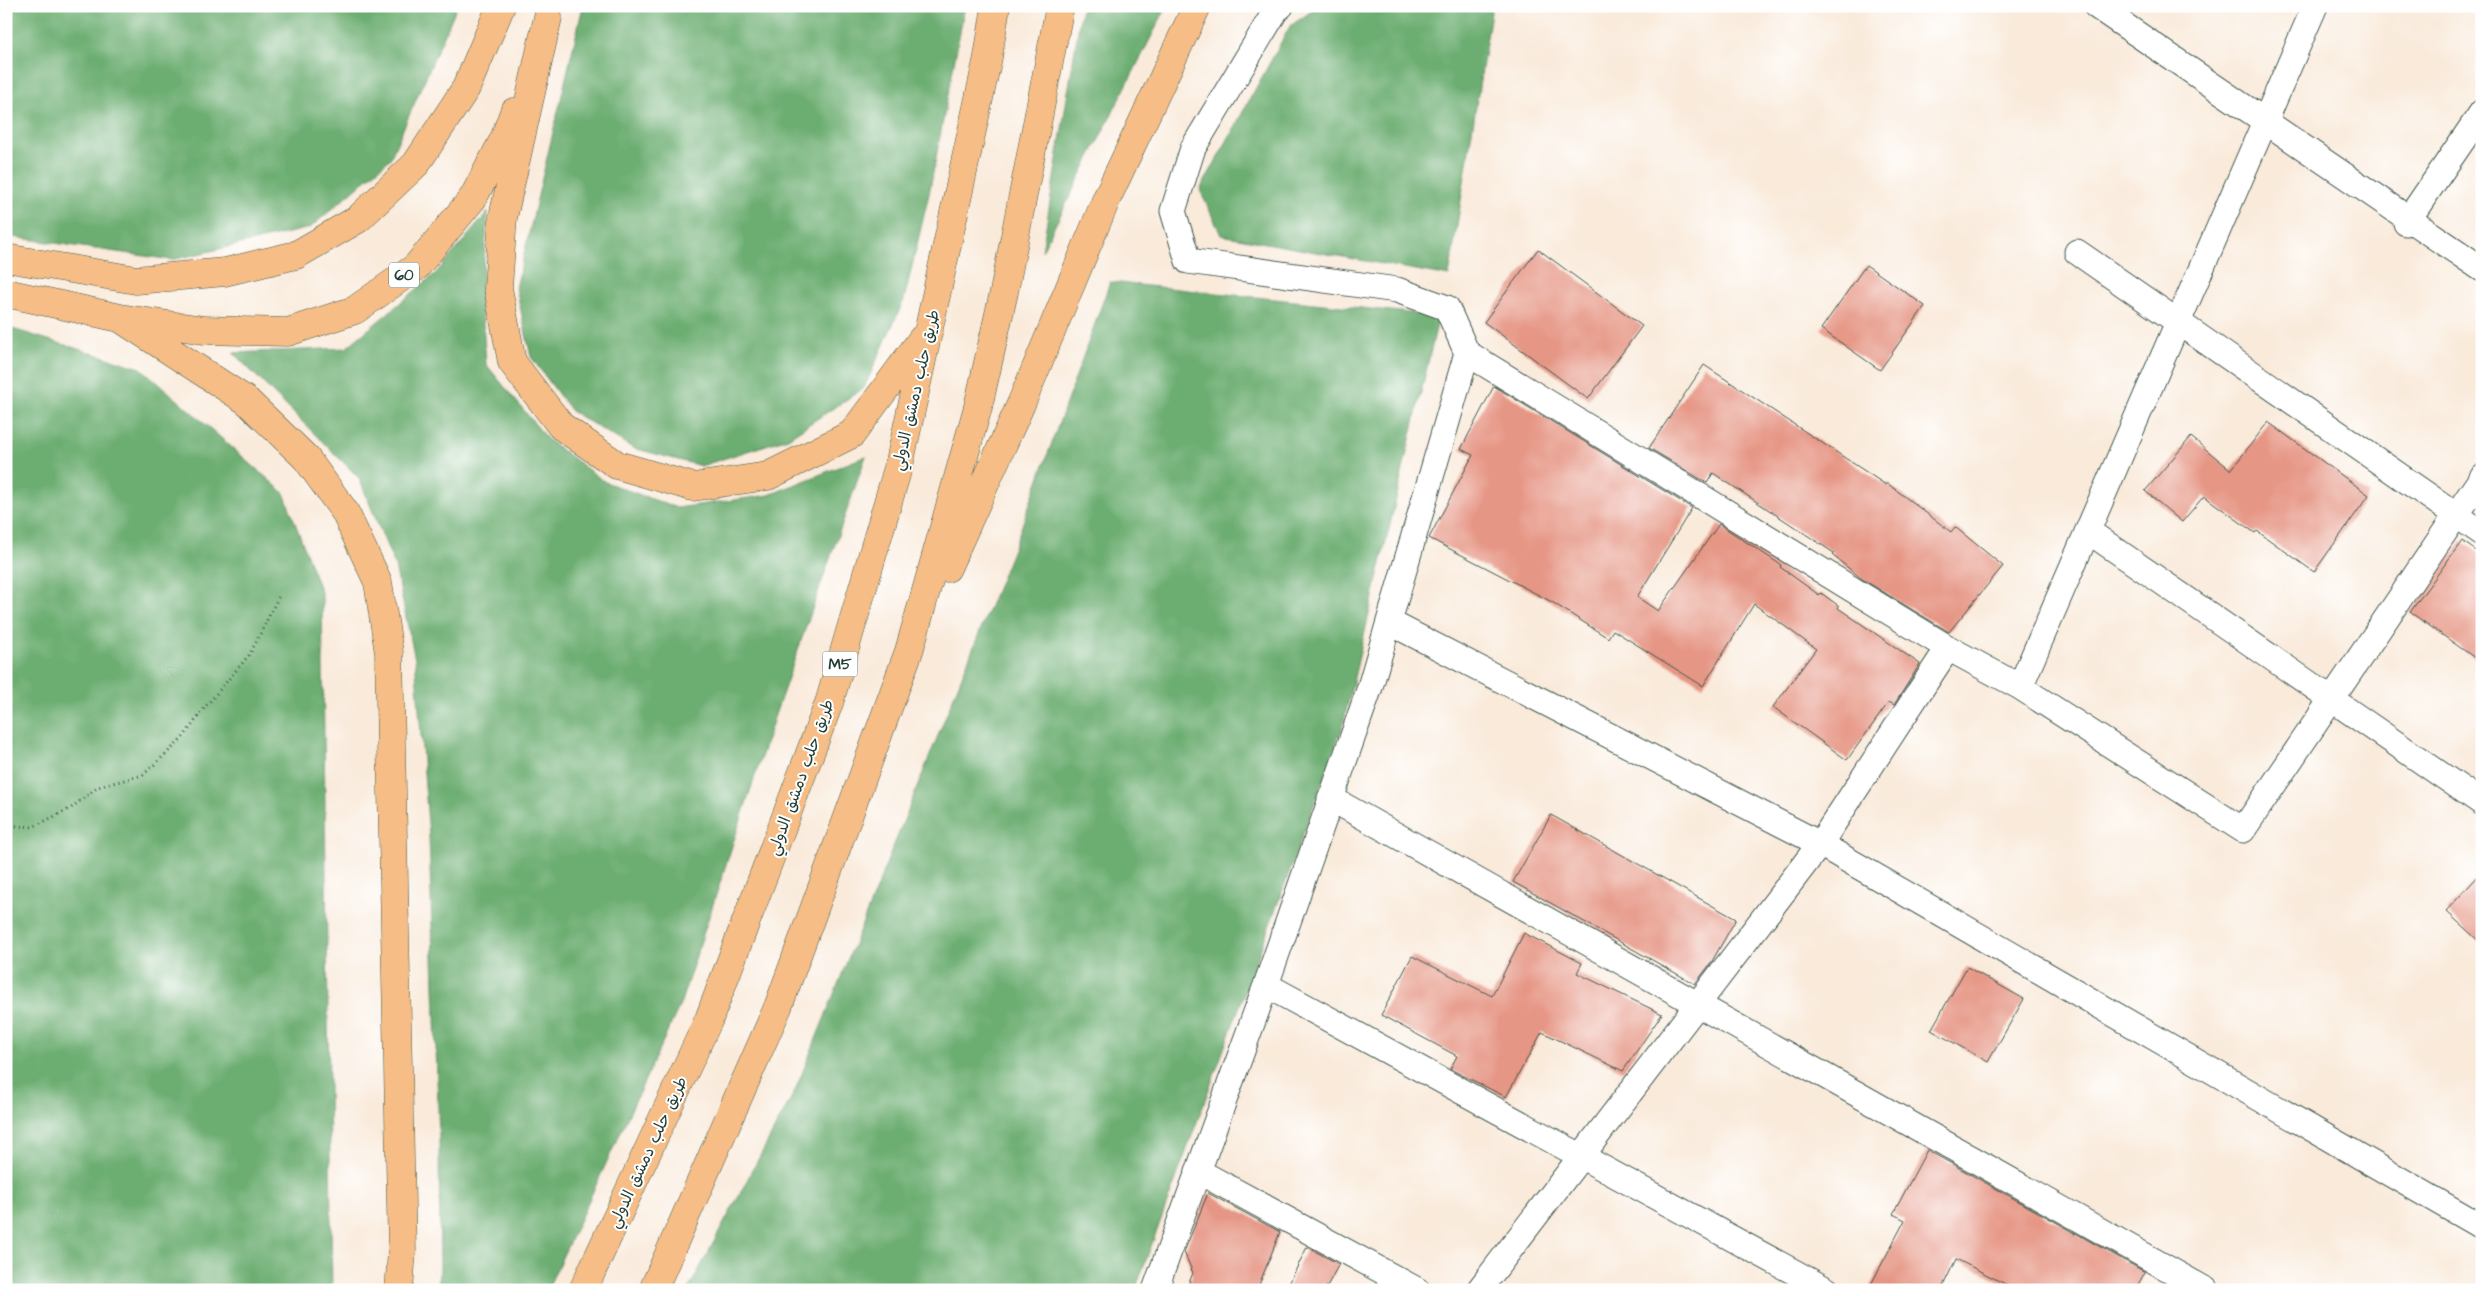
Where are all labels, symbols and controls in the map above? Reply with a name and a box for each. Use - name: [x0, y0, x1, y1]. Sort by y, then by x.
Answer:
- road number: 60: [389, 262, 419, 288]
- street label: طريق حلب دمشق الدولي: [887, 307, 948, 474]
- road number: M5: [822, 652, 858, 676]
- street label: طريق حلب دمشق الدولي: [762, 696, 842, 860]
- street label: طريق حلب دمشق الدولي: [603, 1073, 695, 1233]

